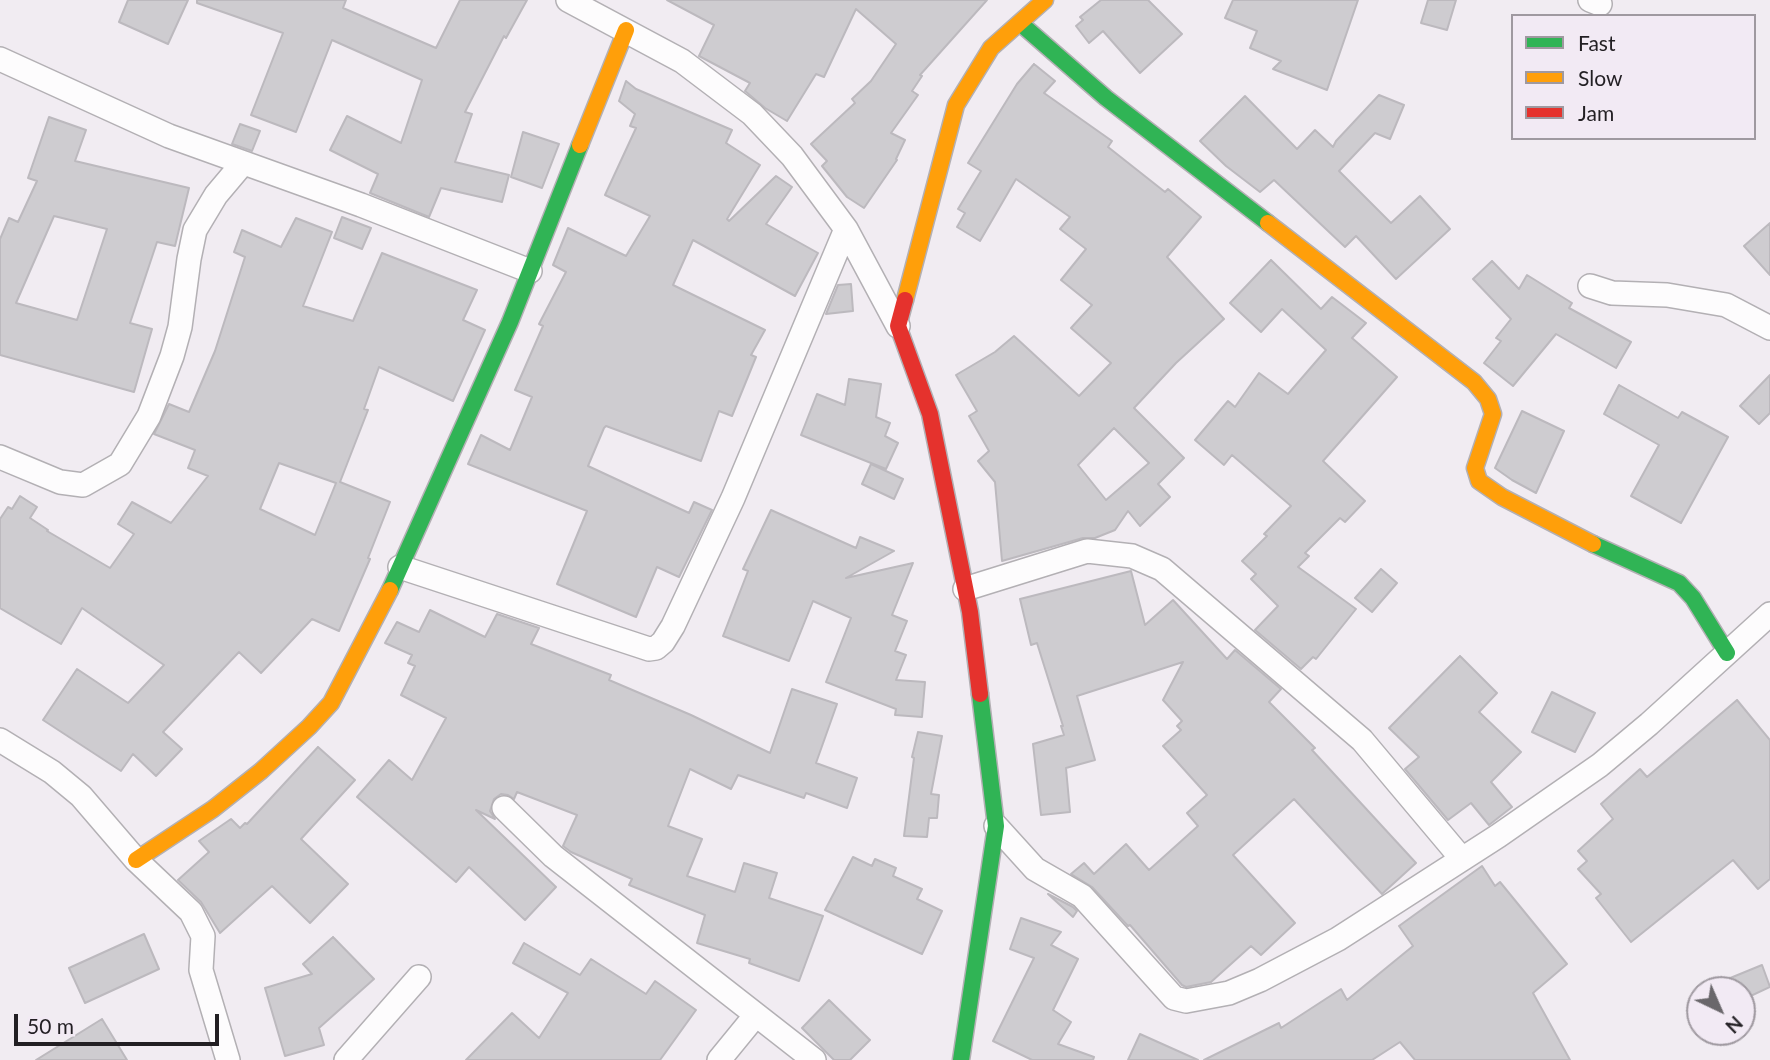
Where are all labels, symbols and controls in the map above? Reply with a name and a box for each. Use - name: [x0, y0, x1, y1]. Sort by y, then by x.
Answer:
- legend: [1511, 14, 1756, 140]
- text: Fast: [1578, 30, 1615, 55]
- text: Slow: [1578, 65, 1622, 90]
- text: Jam: [1578, 100, 1614, 125]
- north arrow: [1686, 976, 1756, 1046]
- scale bar: [18, 1000, 222, 1044]
- text: N: [1721, 1012, 1748, 1038]
- text: 50 m: [27, 1013, 74, 1038]

